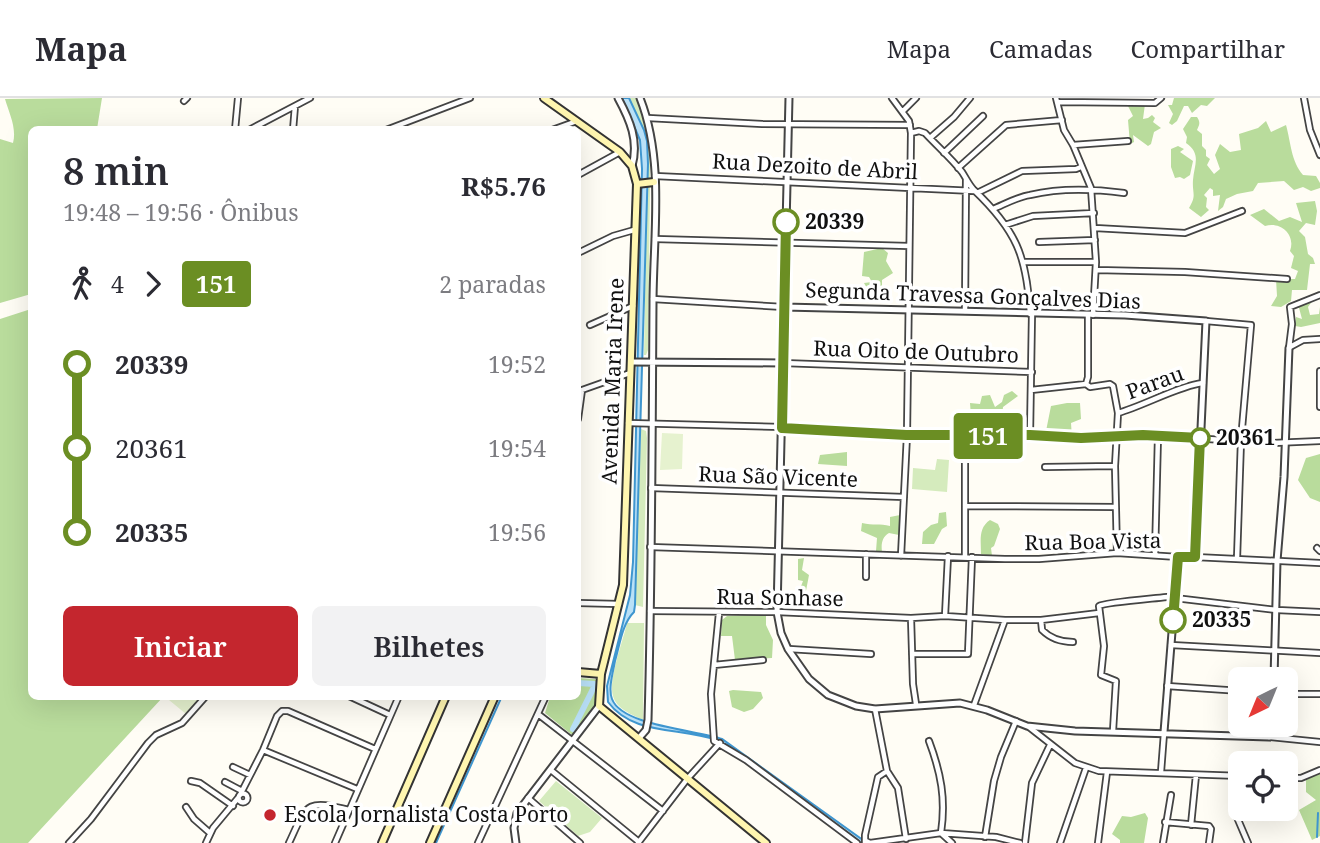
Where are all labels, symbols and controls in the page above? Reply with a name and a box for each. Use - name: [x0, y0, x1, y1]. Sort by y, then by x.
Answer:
- text: Mapa: [35, 26, 127, 71]
- text: Mapa: [887, 32, 951, 65]
- text: Camadas: [989, 32, 1093, 65]
- text: Compartilhar: [1131, 32, 1285, 65]
- text: 8 min: [63, 144, 169, 196]
- street label: Rua Dezoito de Abril: [712, 147, 919, 185]
- text: R$5.76: [461, 168, 546, 204]
- text: 19:48 – 19:56 · Ônibus: [63, 196, 299, 228]
- place label: 20339: [805, 207, 864, 235]
- marker: 20339: [773, 209, 799, 235]
- icon: walk: [63, 265, 101, 303]
- icon: forward: [134, 265, 172, 303]
- text: 151: [196, 267, 237, 300]
- text: 4: [111, 268, 124, 300]
- text: 2 paradas: [439, 268, 546, 300]
- street label: Segunda Travessa Gonçalves Dias: [805, 275, 1141, 315]
- street label: Avenida Maria Irene: [594, 277, 630, 485]
- street label: Rua Oito de Outubro: [813, 333, 1019, 369]
- text: 20339: [115, 346, 188, 382]
- text: 19:52: [488, 348, 546, 380]
- street label: Parau: [1122, 359, 1187, 405]
- line badge: 151: [948, 413, 1028, 459]
- text: 151: [968, 419, 1008, 452]
- place label: 20361: [1216, 423, 1275, 451]
- marker: 20361: [1190, 428, 1210, 448]
- text: 20361: [115, 430, 188, 466]
- text: 19:54: [488, 432, 546, 464]
- street label: Rua São Vicente: [698, 459, 858, 493]
- text: 20335: [115, 514, 188, 550]
- text: 19:56: [488, 516, 546, 548]
- street label: Rua Boa Vista: [1024, 526, 1162, 556]
- street label: Rua Sonhase: [716, 582, 844, 612]
- place label: 20335: [1192, 605, 1251, 633]
- button: Iniciar: [63, 606, 298, 686]
- button: Bilhetes: [312, 606, 546, 686]
- marker: 20335: [1160, 607, 1186, 633]
- north arrow: [1228, 667, 1298, 737]
- map controls: [1228, 667, 1298, 821]
- button: locate: [1228, 751, 1298, 821]
- place label: Escola Jornalista Costa Porto: [284, 800, 568, 828]
- marker: Escola Jornalista Costa Porto: [262, 807, 278, 823]

